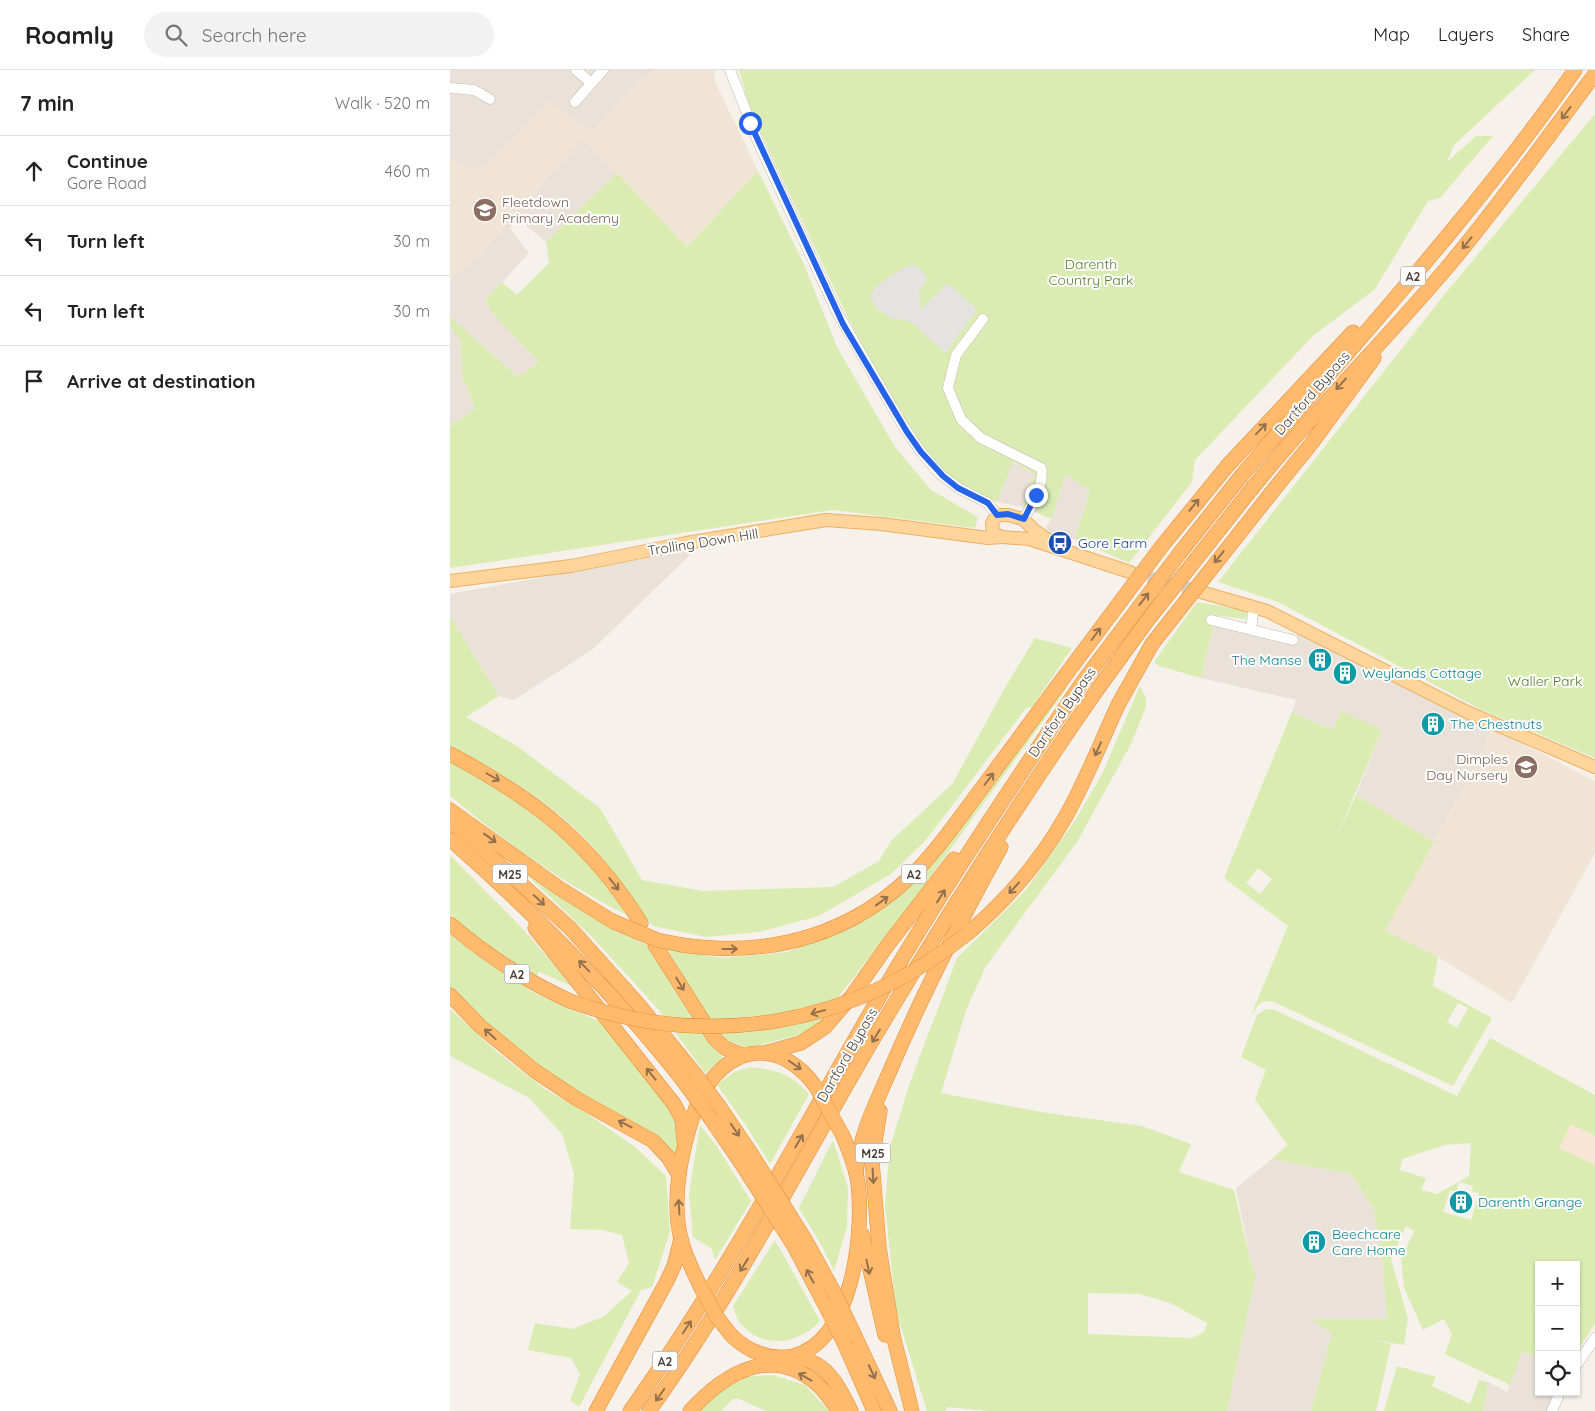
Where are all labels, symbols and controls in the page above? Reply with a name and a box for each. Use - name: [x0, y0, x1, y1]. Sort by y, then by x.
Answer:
- search box: [144, 12, 494, 57]
- text: Roamly: [25, 20, 114, 50]
- icon: search: [162, 21, 190, 49]
- text: Search here: [202, 23, 307, 47]
- text: Map: [1373, 23, 1410, 46]
- text: Layers: [1438, 23, 1494, 46]
- text: Share: [1522, 23, 1570, 46]
- text: 7 min: [20, 90, 74, 116]
- text: Walk · 520 m: [335, 93, 430, 113]
- one-way arrow: [1561, 106, 1571, 120]
- route start: [739, 112, 762, 135]
- text: Continue: [67, 149, 148, 173]
- icon: ahead: [20, 157, 48, 185]
- text: 460 m: [384, 161, 430, 181]
- text: Gore Road: [67, 173, 147, 193]
- place label: Fleetdown Primary Academy: [502, 193, 619, 227]
- school or university icon: Fleetdown Primary Academy: [472, 197, 498, 223]
- icon: left: [20, 227, 48, 255]
- text: Turn left: [67, 229, 145, 253]
- text: 30 m: [393, 231, 430, 251]
- one-way arrow: [1461, 236, 1472, 249]
- park label: Darenth Country Park: [1048, 255, 1134, 289]
- road number: A2: [1400, 267, 1426, 286]
- icon: left: [20, 297, 48, 325]
- text: Turn left: [67, 299, 145, 323]
- text: 30 m: [393, 301, 430, 321]
- street label: Dartford Bypass: [1270, 347, 1354, 439]
- icon: arrive: [20, 367, 48, 395]
- text: Arrive at destination: [67, 369, 256, 393]
- one-way arrow: [1335, 377, 1347, 390]
- one-way arrow: [1255, 422, 1267, 435]
- route end: [1025, 484, 1048, 507]
- one-way arrow: [1189, 499, 1200, 512]
- street label: Trolling Down Hill: [646, 524, 760, 560]
- bus stop icon: Gore Farm: [1047, 530, 1073, 556]
- place label: Gore Farm: [1078, 534, 1147, 552]
- one-way arrow: [1214, 550, 1224, 564]
- one-way arrow: [1138, 592, 1149, 605]
- one-way arrow: [1091, 627, 1101, 641]
- building icon: The Manse: [1307, 647, 1333, 673]
- place label: The Manse: [1231, 651, 1302, 669]
- building icon: Weylands Cottage: [1332, 660, 1358, 686]
- street label: Dartford Bypass: [1024, 663, 1100, 761]
- place label: Weylands Cottage: [1362, 664, 1482, 682]
- park label: Waller Park: [1508, 672, 1582, 690]
- building icon: The Chestnuts: [1420, 711, 1446, 737]
- place label: The Chestnuts: [1450, 715, 1542, 733]
- one-way arrow: [1092, 741, 1102, 756]
- place label: Dimples Day Nursery: [1426, 750, 1508, 784]
- school or university icon: Dimples Day Nursery: [1513, 754, 1539, 780]
- one-way arrow: [485, 772, 500, 782]
- one-way arrow: [984, 772, 994, 786]
- one-way arrow: [483, 833, 497, 843]
- road number: M25: [492, 864, 528, 884]
- road number: A2: [902, 864, 926, 884]
- one-way arrow: [608, 877, 619, 890]
- one-way arrow: [1008, 881, 1020, 894]
- one-way arrow: [936, 889, 946, 903]
- one-way arrow: [532, 894, 545, 905]
- one-way arrow: [875, 895, 889, 906]
- one-way arrow: [722, 944, 738, 954]
- one-way arrow: [578, 960, 590, 972]
- road number: A2: [504, 964, 530, 984]
- one-way arrow: [676, 977, 686, 991]
- street label: Dartford Bypass: [813, 1005, 881, 1105]
- one-way arrow: [810, 1008, 826, 1017]
- one-way arrow: [483, 1028, 496, 1040]
- one-way arrow: [870, 1028, 880, 1042]
- one-way arrow: [788, 1060, 802, 1070]
- one-way arrow: [645, 1068, 656, 1081]
- one-way arrow: [617, 1119, 632, 1129]
- one-way arrow: [730, 1123, 740, 1137]
- one-way arrow: [794, 1135, 804, 1149]
- road number: M25: [856, 1144, 890, 1162]
- one-way arrow: [868, 1168, 878, 1184]
- building icon: Darenth Grange: [1448, 1189, 1474, 1215]
- place label: Darenth Grange: [1478, 1193, 1582, 1211]
- one-way arrow: [674, 1199, 683, 1215]
- place label: Beechcare Care Home: [1332, 1225, 1406, 1259]
- building icon: Beechcare Care Home: [1301, 1229, 1327, 1255]
- one-way arrow: [739, 1258, 749, 1272]
- one-way arrow: [864, 1258, 874, 1274]
- map controls: [1535, 1261, 1580, 1396]
- button: +: [1535, 1261, 1580, 1306]
- one-way arrow: [805, 1268, 815, 1283]
- button: −: [1535, 1306, 1580, 1351]
- one-way arrow: [682, 1321, 692, 1335]
- button: locate: [1535, 1351, 1580, 1396]
- road number: A2: [652, 1352, 678, 1370]
- one-way arrow: [868, 1364, 878, 1379]
- one-way arrow: [799, 1371, 813, 1381]
- one-way arrow: [655, 1388, 665, 1402]

